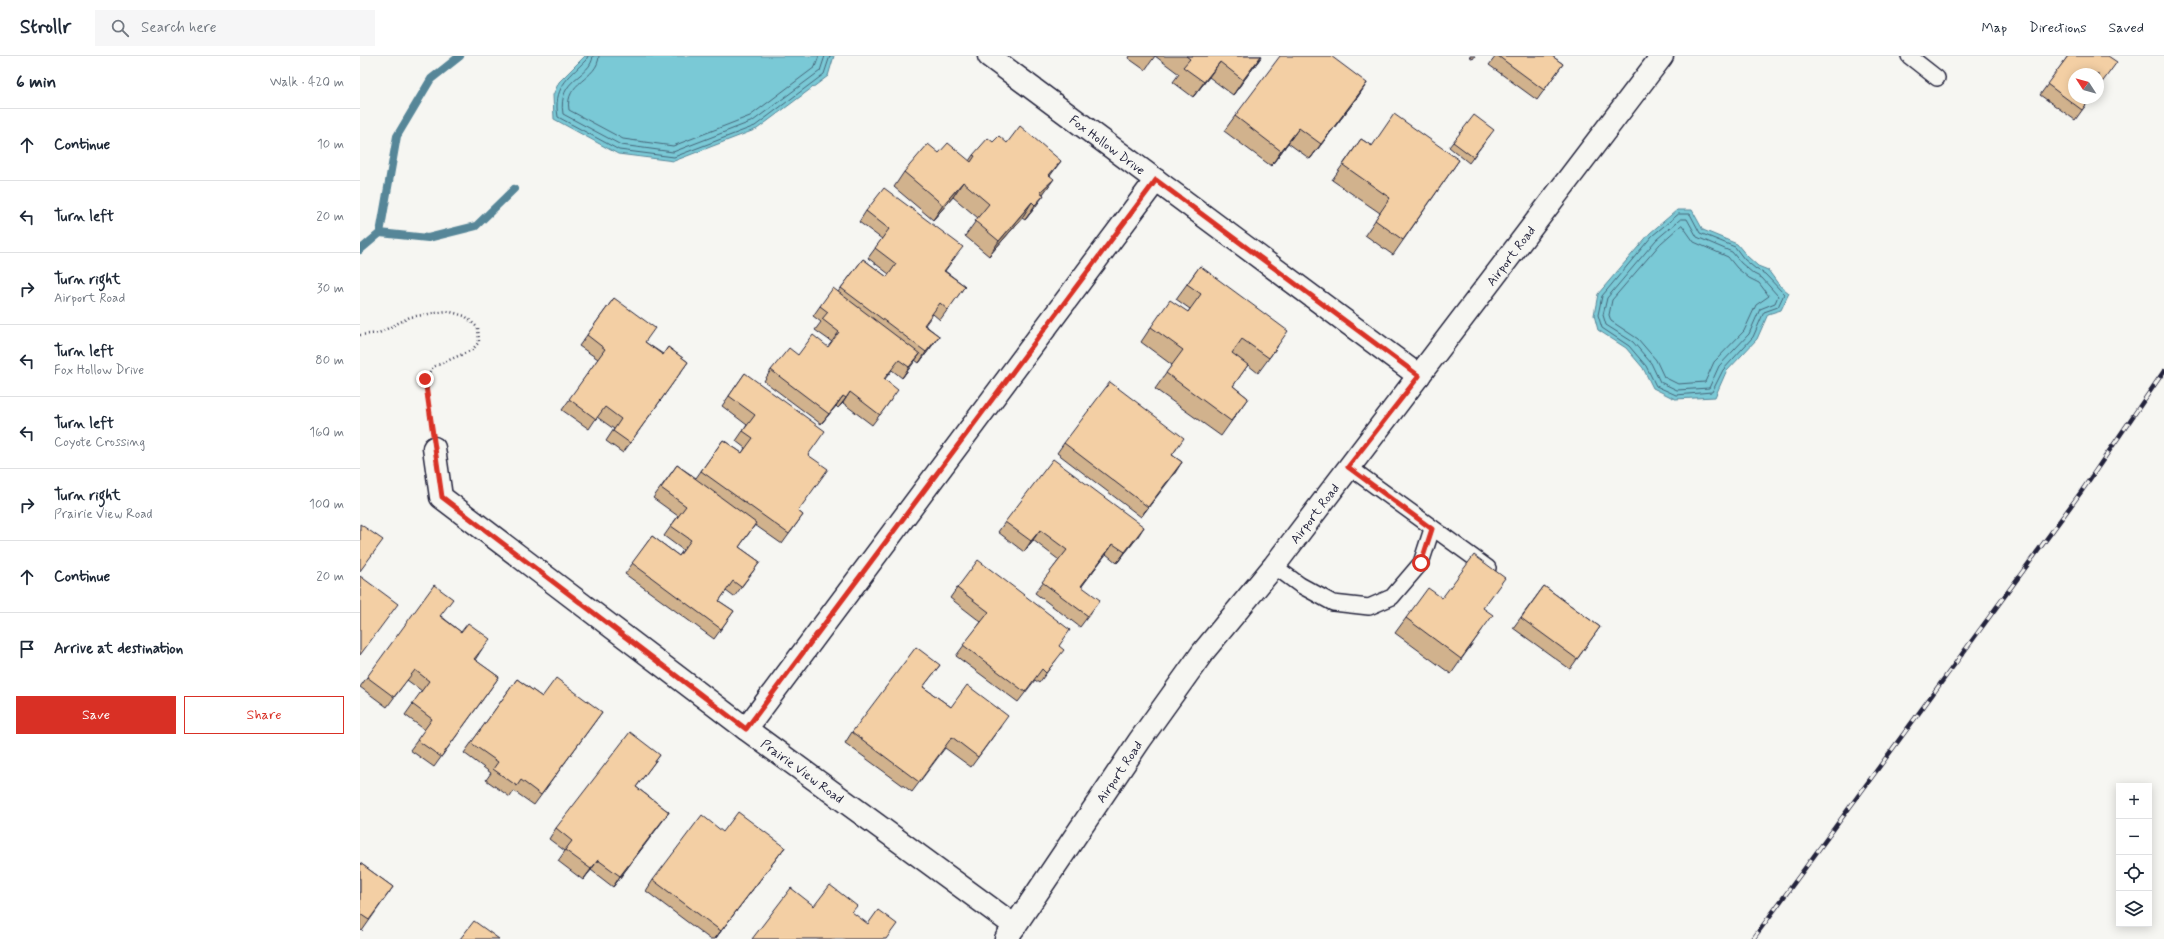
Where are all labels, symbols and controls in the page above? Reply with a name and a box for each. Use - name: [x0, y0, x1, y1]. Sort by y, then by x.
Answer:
- search box: [95, 10, 375, 46]
- text: Strollr: [20, 15, 71, 40]
- icon: search: [109, 17, 131, 39]
- text: Search here: [141, 18, 217, 38]
- text: Map: [1981, 19, 2007, 37]
- text: Directions: [2029, 19, 2087, 37]
- text: Saved: [2109, 19, 2144, 37]
- north arrow: [2068, 68, 2104, 104]
- text: 6 min: [16, 71, 56, 93]
- text: Walk · 420 m: [270, 74, 344, 91]
- street label: Fox Hollow Drive: [1066, 112, 1148, 179]
- icon: ahead: [16, 134, 38, 156]
- text: Continue: [54, 135, 110, 155]
- text: 10 m: [317, 136, 344, 153]
- icon: left: [16, 206, 38, 228]
- text: Turn left: [54, 207, 114, 227]
- text: 20 m: [316, 208, 344, 225]
- street label: Airport Road: [1483, 223, 1540, 290]
- text: Turn right: [54, 270, 121, 290]
- icon: right: [16, 278, 38, 300]
- text: 30 m: [317, 280, 344, 297]
- text: Airport Road: [54, 290, 125, 307]
- text: Turn left: [54, 342, 114, 362]
- icon: left: [16, 350, 38, 372]
- text: 80 m: [315, 352, 344, 369]
- text: Fox Hollow Drive: [54, 362, 144, 379]
- route end: [416, 370, 434, 388]
- text: Turn left: [54, 414, 114, 434]
- icon: left: [16, 422, 38, 444]
- text: 160 m: [309, 424, 344, 441]
- text: Coyote Crossing: [54, 434, 145, 451]
- street label: Airport Road: [1287, 481, 1344, 548]
- text: Turn right: [54, 486, 121, 506]
- icon: right: [16, 494, 38, 516]
- text: 100 m: [309, 496, 344, 513]
- text: Prairie View Road: [54, 506, 153, 523]
- route start: [1412, 554, 1430, 572]
- icon: ahead: [16, 566, 38, 588]
- text: Continue: [54, 567, 110, 587]
- text: 20 m: [316, 568, 344, 585]
- icon: arrive: [16, 638, 38, 660]
- text: Arrive at destination: [54, 639, 183, 659]
- button: Save: [16, 696, 176, 734]
- button: Share: [184, 696, 344, 734]
- street label: Prairie View Road: [757, 736, 847, 808]
- street label: Airport Road: [1093, 738, 1147, 807]
- map controls: [2116, 783, 2152, 927]
- button: +: [2116, 783, 2152, 819]
- button: −: [2116, 819, 2152, 855]
- button: locate: [2116, 855, 2152, 891]
- button: layers: [2116, 891, 2152, 927]

